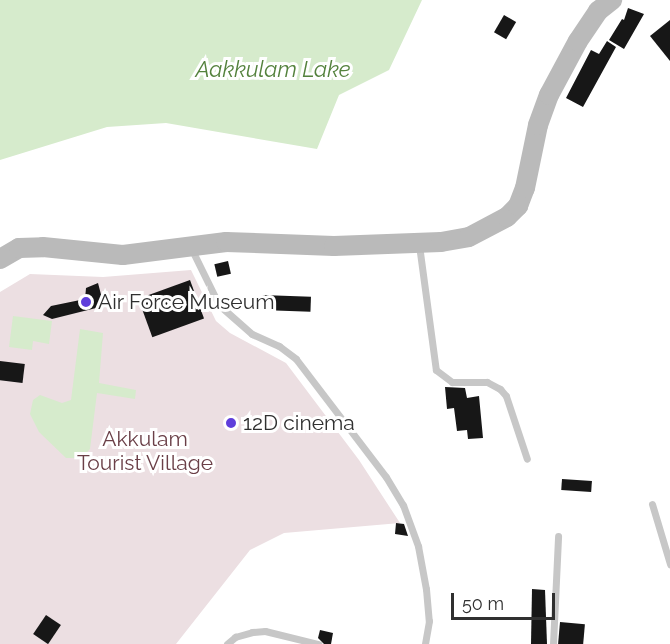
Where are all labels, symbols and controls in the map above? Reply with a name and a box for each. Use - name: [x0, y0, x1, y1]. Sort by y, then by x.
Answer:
- water label: Aakkulam Lake: [195, 57, 351, 83]
- place label: Air Force Museum: [98, 289, 275, 315]
- marker: Air Force Museum: [79, 295, 93, 309]
- place label: 12D cinema: [243, 410, 355, 436]
- marker: 12D cinema: [224, 416, 238, 430]
- park label: Akkulam Tourist Village: [77, 426, 213, 476]
- scale bar: [454, 581, 558, 619]
- text: 50 m: [462, 593, 504, 614]

